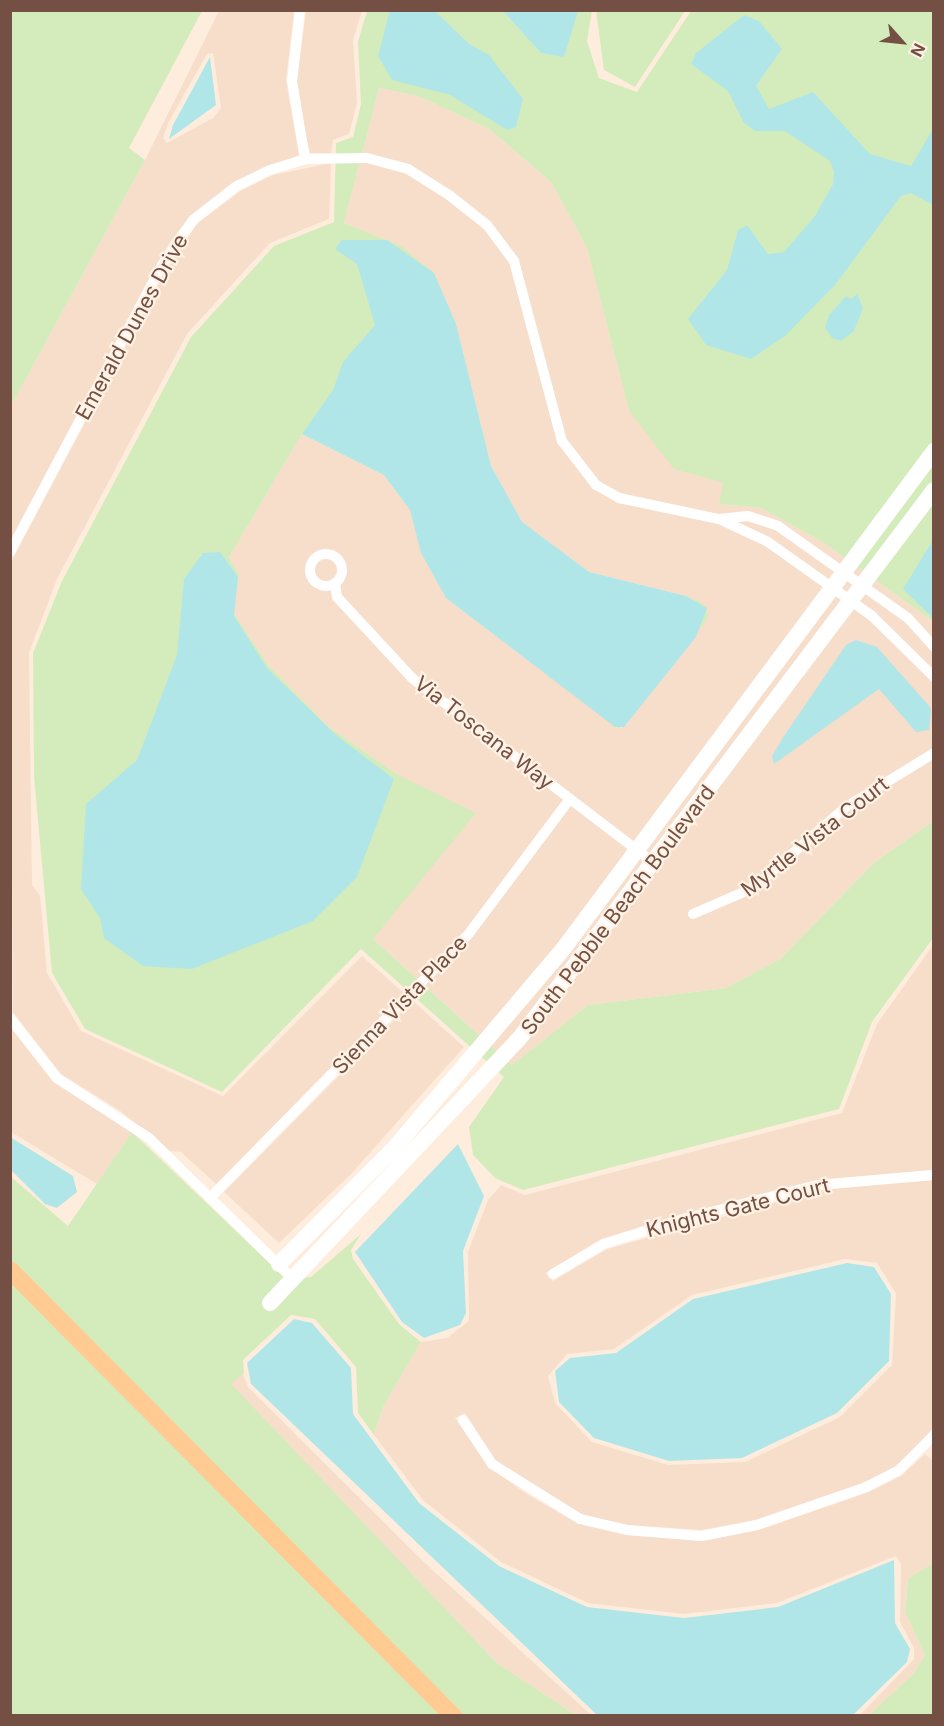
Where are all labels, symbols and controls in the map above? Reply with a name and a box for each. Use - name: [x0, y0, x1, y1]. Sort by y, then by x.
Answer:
- north arrow: [872, 12, 932, 72]
- text: N: [906, 40, 930, 60]
- street label: Emerald Dunes Drive: [71, 230, 193, 424]
- street label: Via Toscana Way: [409, 671, 559, 795]
- street label: Myrtle Vista Court: [736, 772, 894, 902]
- street label: South Pebble Beach Boulevard: [516, 780, 720, 1040]
- street label: Sienna Vista Place: [327, 930, 473, 1080]
- street label: Knights Gate Court: [644, 1173, 832, 1243]

